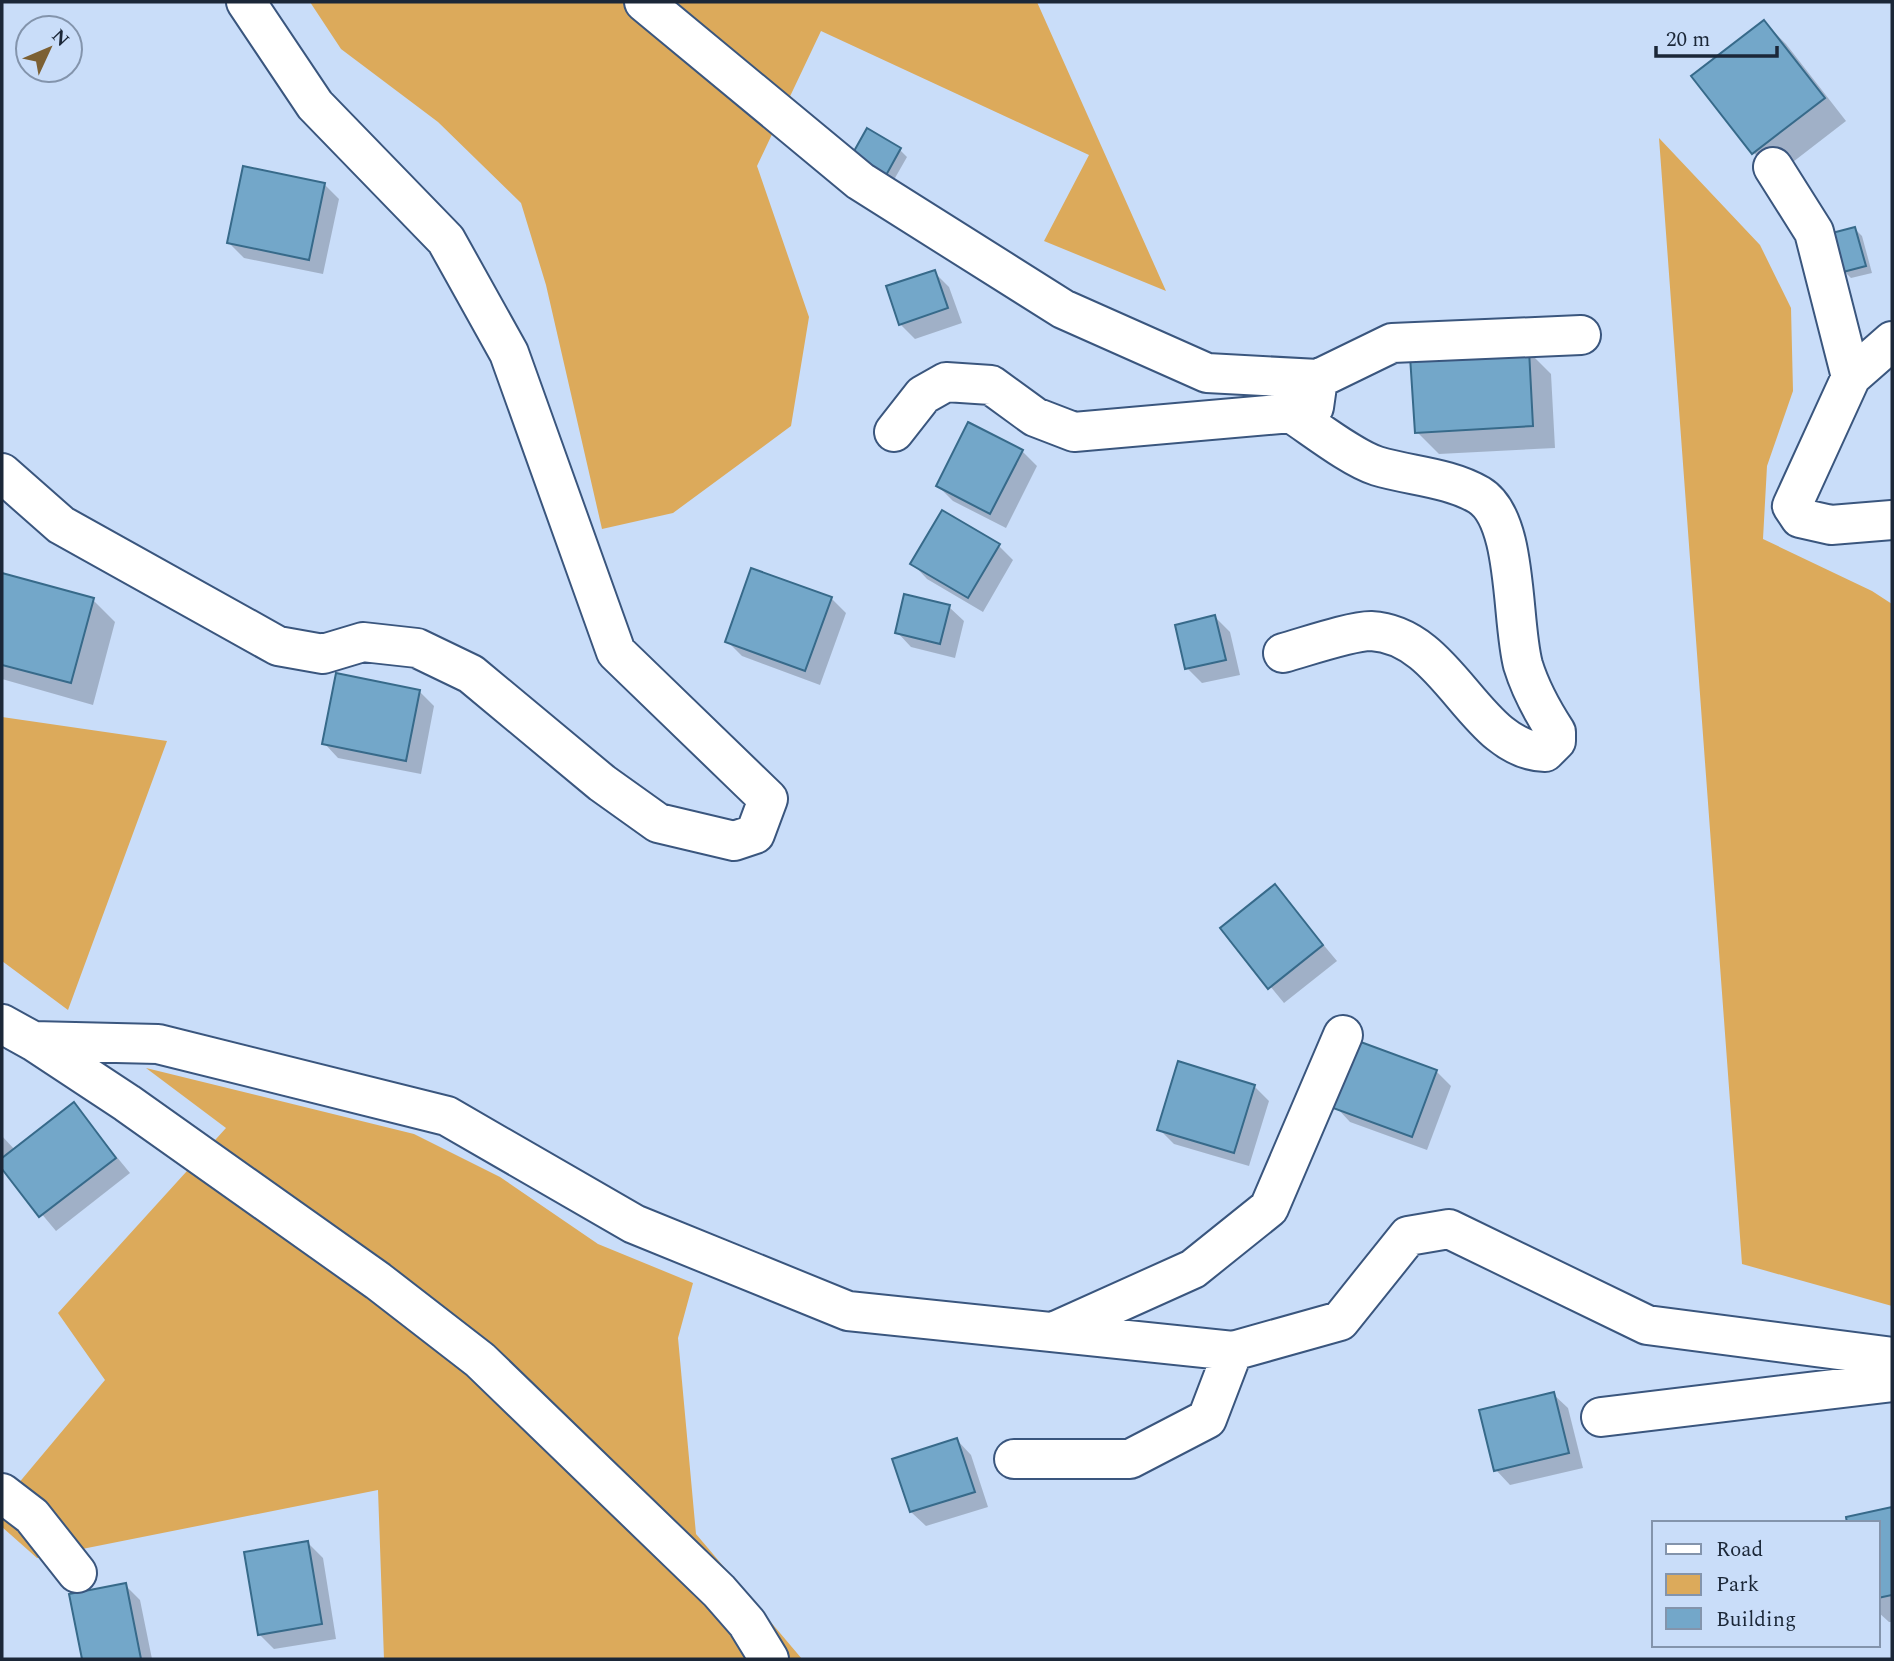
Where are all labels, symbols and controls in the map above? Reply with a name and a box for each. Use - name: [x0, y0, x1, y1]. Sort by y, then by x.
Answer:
- north arrow: [14, 14, 84, 84]
- scale bar: [1656, 14, 1777, 58]
- text: N: [44, 23, 76, 54]
- text: 20 m: [1666, 24, 1710, 56]
- legend: [1652, 1521, 1880, 1647]
- text: Road: [1716, 1534, 1763, 1566]
- text: Park: [1716, 1569, 1760, 1601]
- text: Building: [1716, 1604, 1796, 1636]

